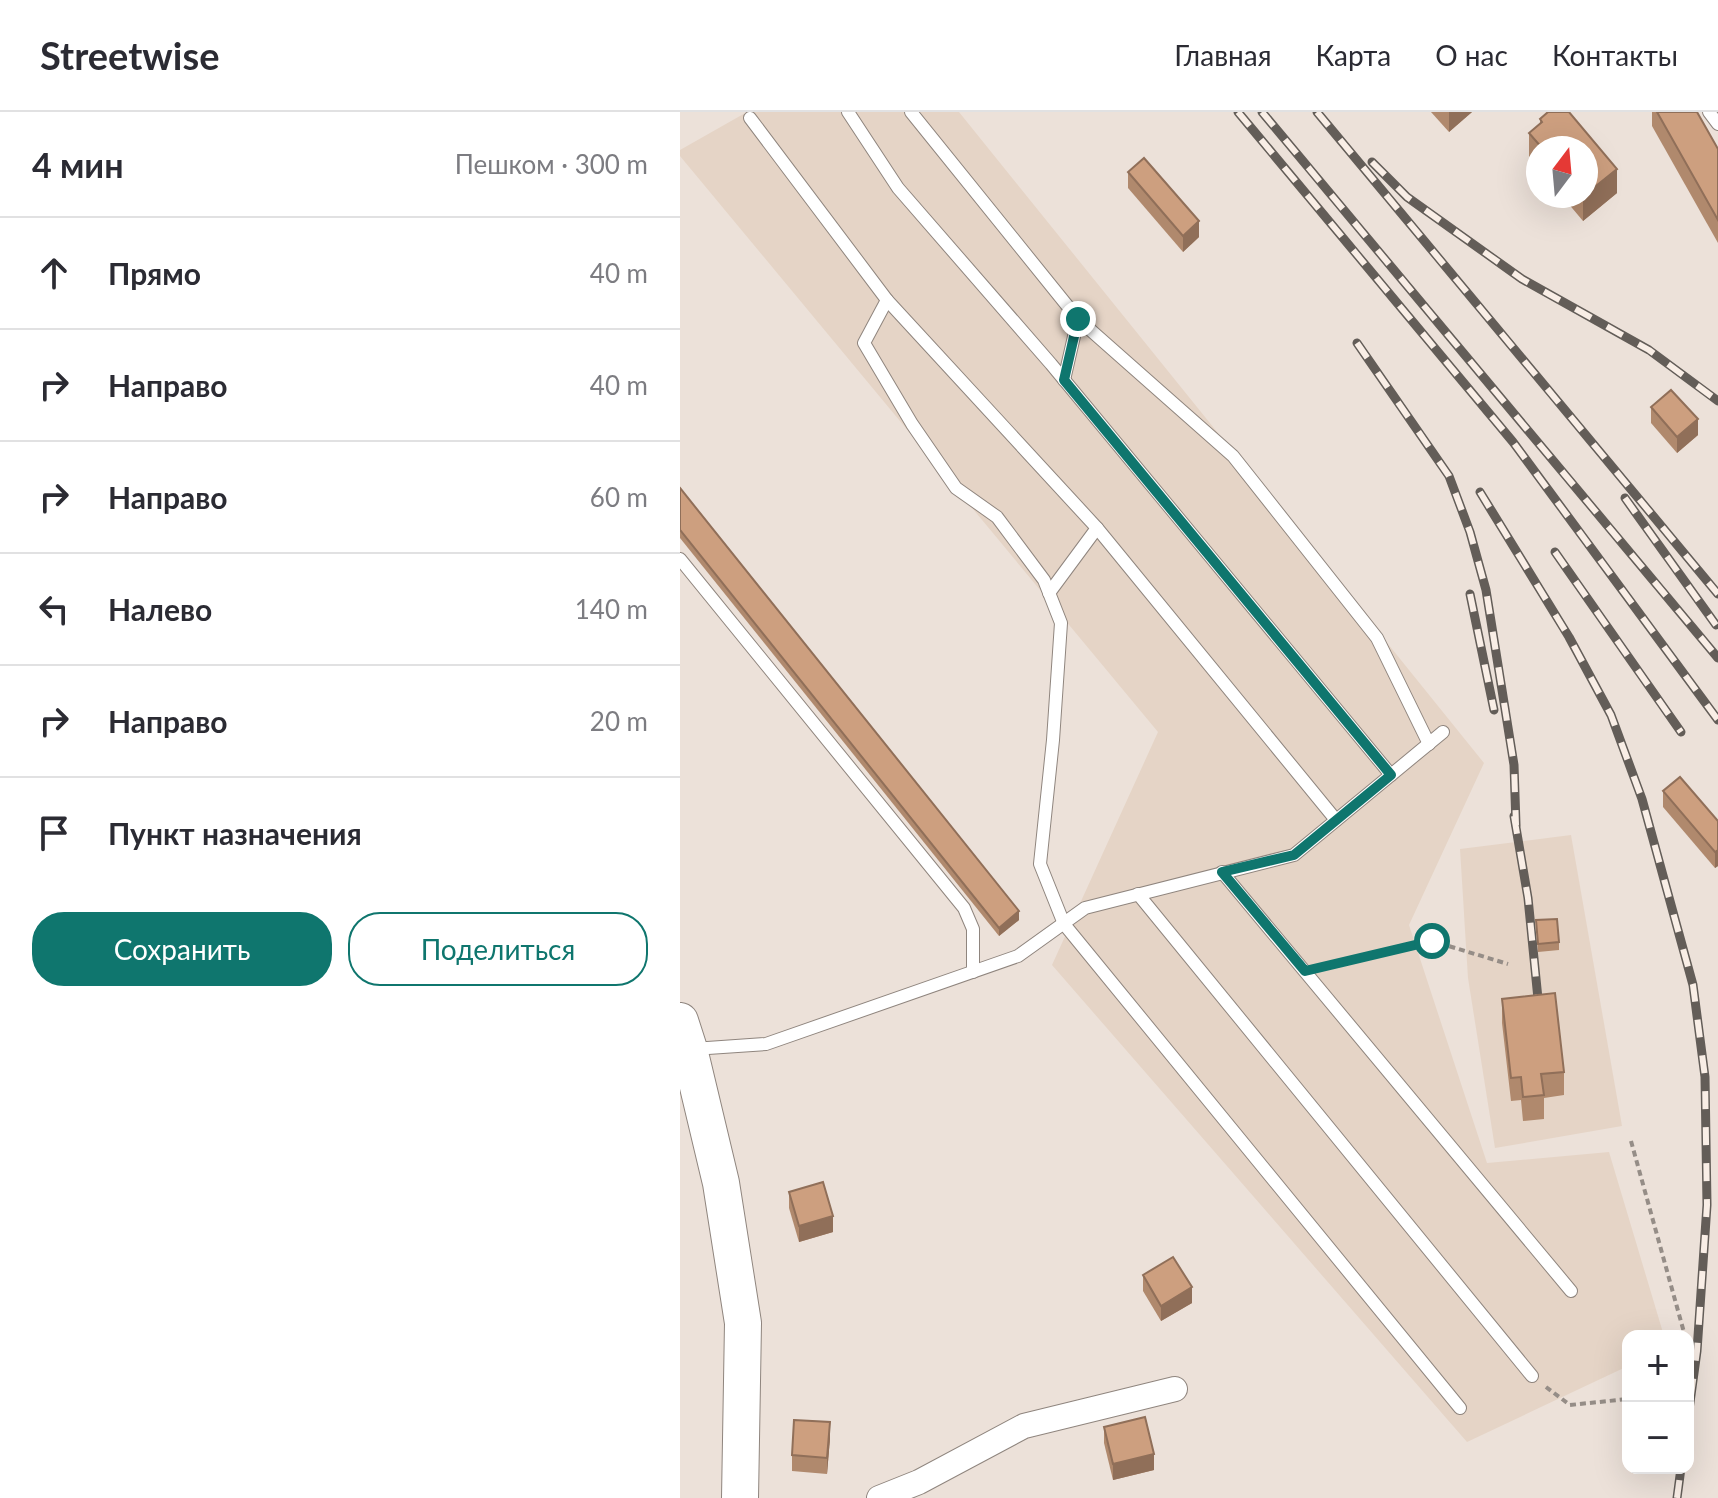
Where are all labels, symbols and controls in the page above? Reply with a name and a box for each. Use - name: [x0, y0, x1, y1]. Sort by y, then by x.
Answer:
- text: Streetwise: [40, 32, 219, 78]
- text: Главная: [1174, 38, 1272, 72]
- text: Карта: [1316, 38, 1391, 72]
- text: О нас: [1435, 38, 1508, 72]
- text: Контакты: [1552, 38, 1678, 72]
- north arrow: [1526, 136, 1598, 208]
- text: 4 мин: [32, 144, 124, 185]
- text: Пешком · 300 m: [455, 148, 648, 180]
- icon: ahead: [32, 251, 76, 295]
- text: Прямо: [108, 255, 201, 291]
- text: 40 m: [590, 257, 648, 289]
- route end: [1060, 301, 1096, 337]
- icon: right: [32, 363, 76, 407]
- text: Направо: [108, 367, 228, 403]
- text: 40 m: [590, 369, 648, 401]
- icon: right: [32, 475, 76, 519]
- text: Направо: [108, 479, 228, 515]
- text: 60 m: [590, 481, 648, 513]
- icon: left: [32, 587, 76, 631]
- text: Налево: [108, 591, 212, 627]
- text: 140 m: [575, 593, 648, 625]
- icon: right: [32, 699, 76, 743]
- text: Направо: [108, 703, 228, 739]
- text: 20 m: [590, 705, 648, 737]
- icon: arrive: [32, 811, 76, 855]
- text: Пункт назначения: [108, 815, 362, 851]
- button: Сохранить: [32, 912, 332, 986]
- button: Поделиться: [348, 912, 648, 986]
- route start: [1414, 923, 1450, 959]
- map controls: [1622, 1330, 1694, 1474]
- button: +: [1622, 1330, 1694, 1402]
- button: −: [1622, 1402, 1694, 1474]

